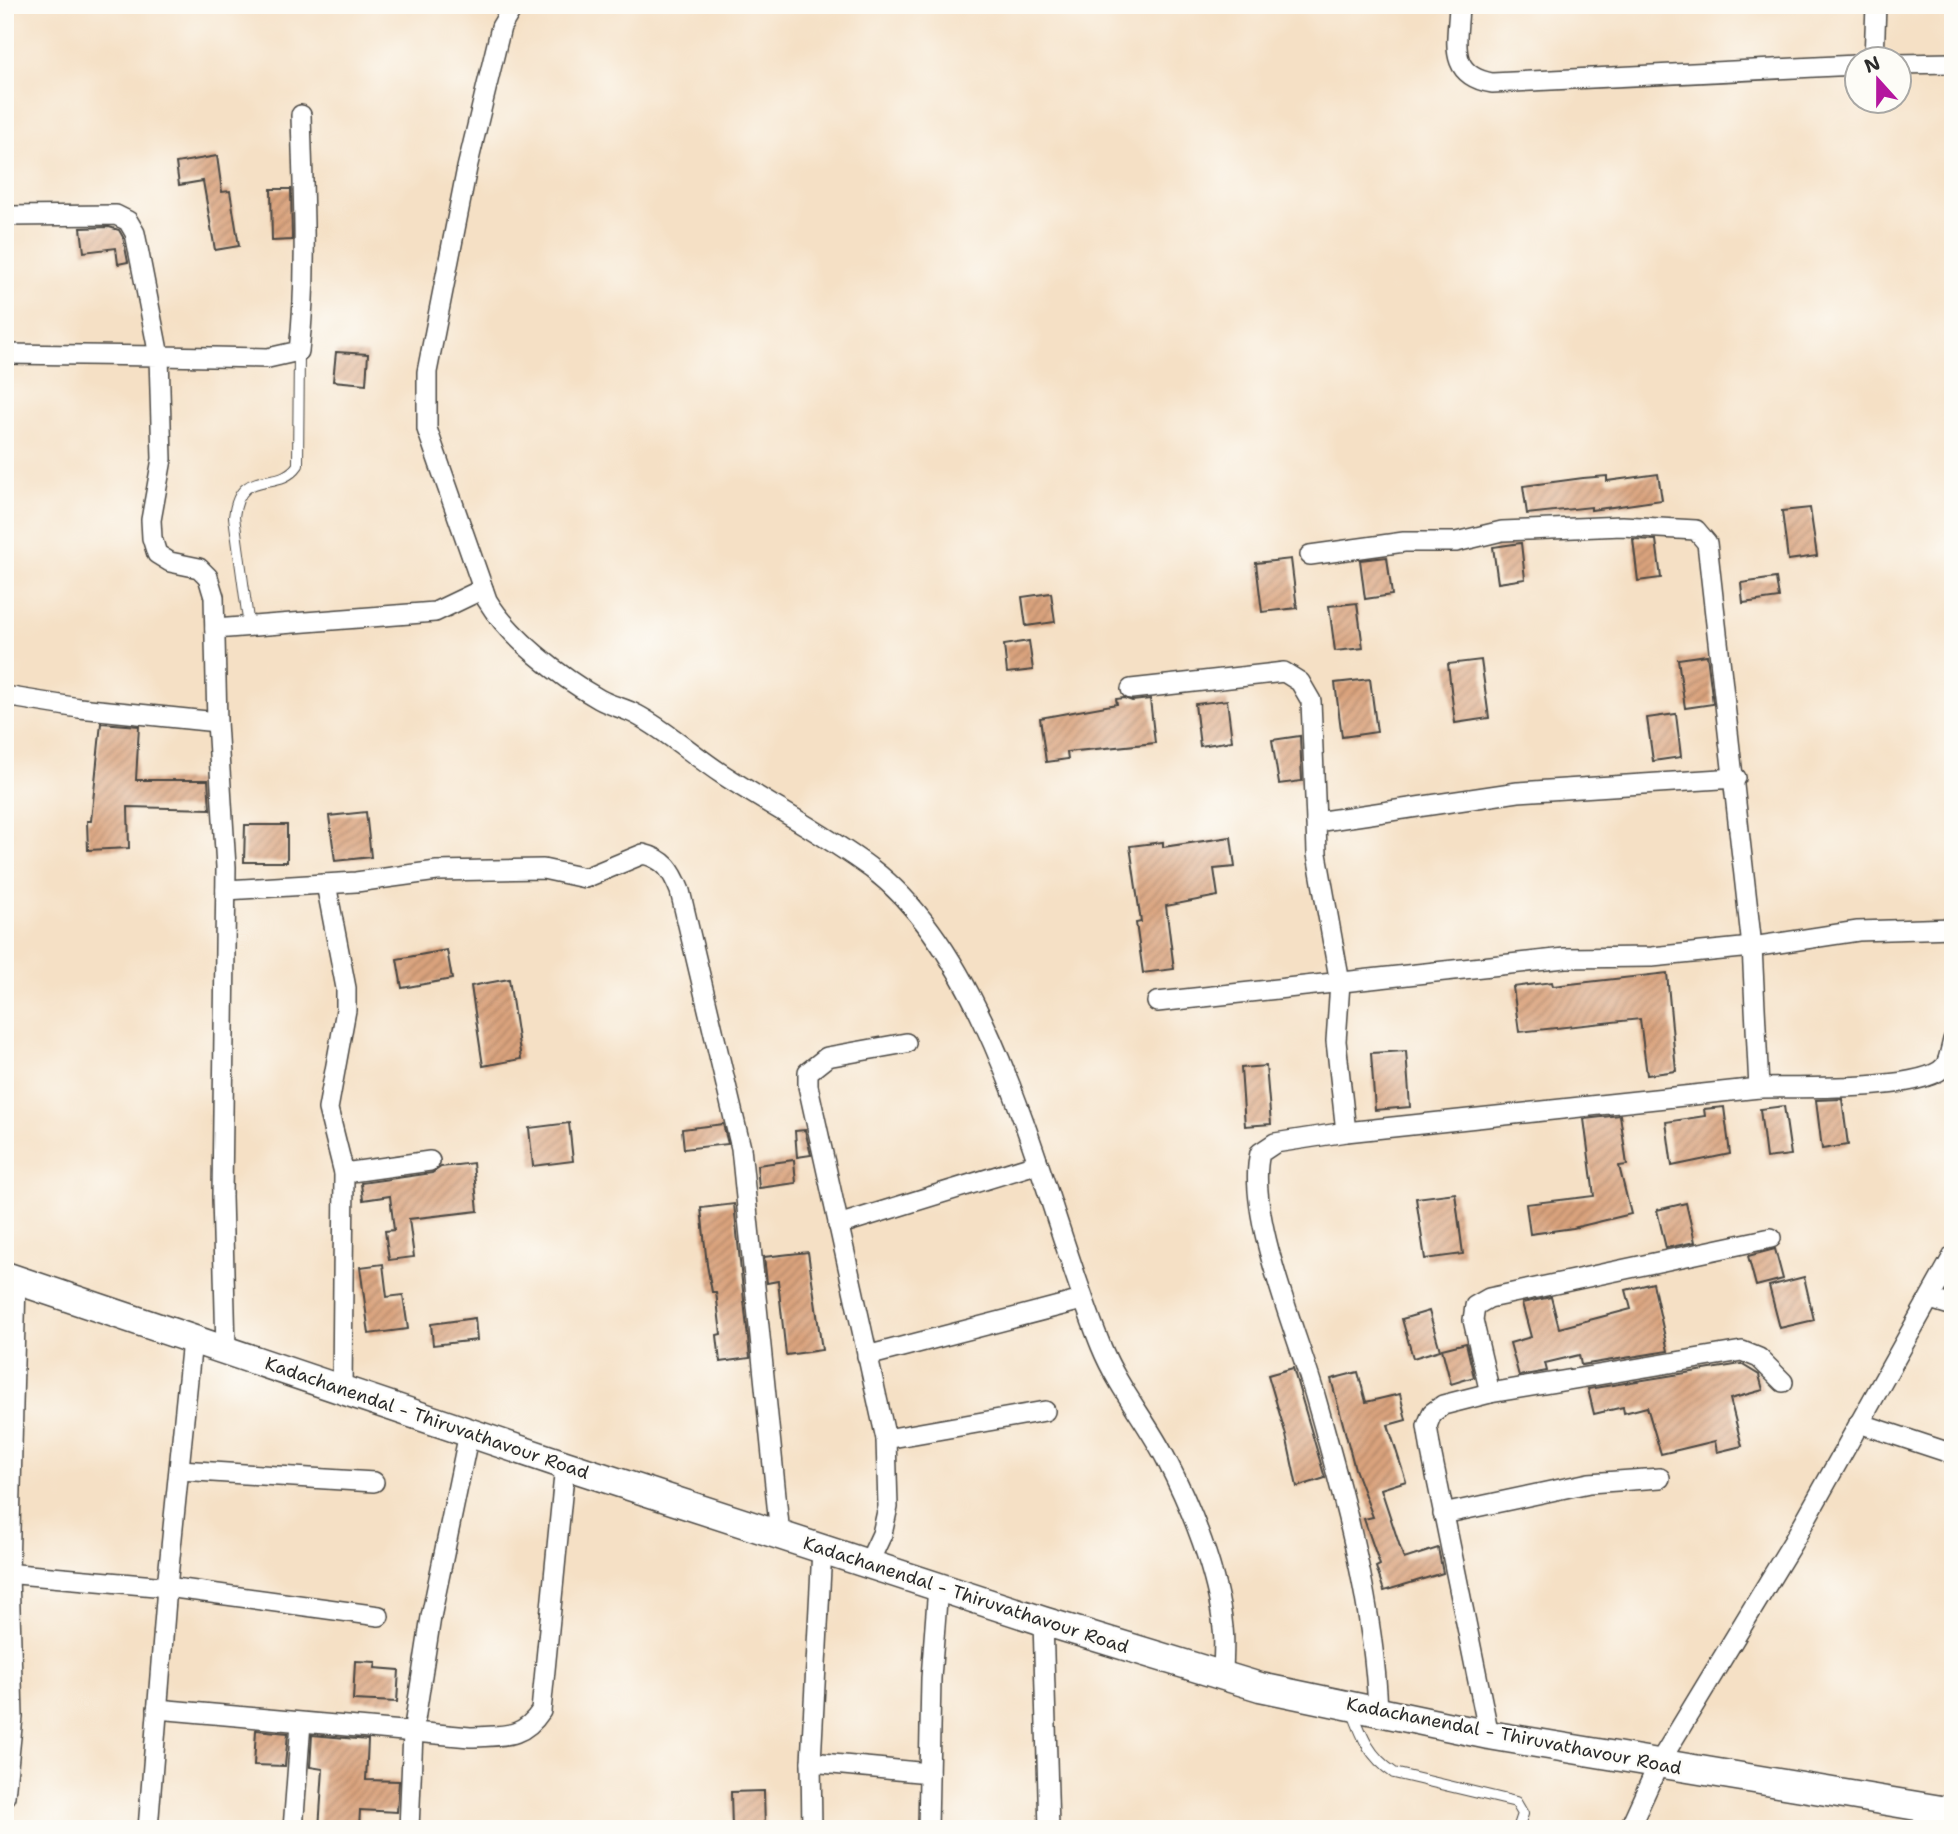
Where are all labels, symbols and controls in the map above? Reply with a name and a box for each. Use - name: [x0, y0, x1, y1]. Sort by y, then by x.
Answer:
- north arrow: [1842, 46, 1912, 116]
- text: N: [1861, 50, 1884, 79]
- street label: Kadachanendal - Thiruvathavour Road: [262, 1351, 592, 1485]
- street label: Kadachanendal - Thiruvathavour Road: [800, 1531, 1132, 1659]
- street label: Kadachanendal - Thiruvathavour Road: [1344, 1692, 1684, 1780]

